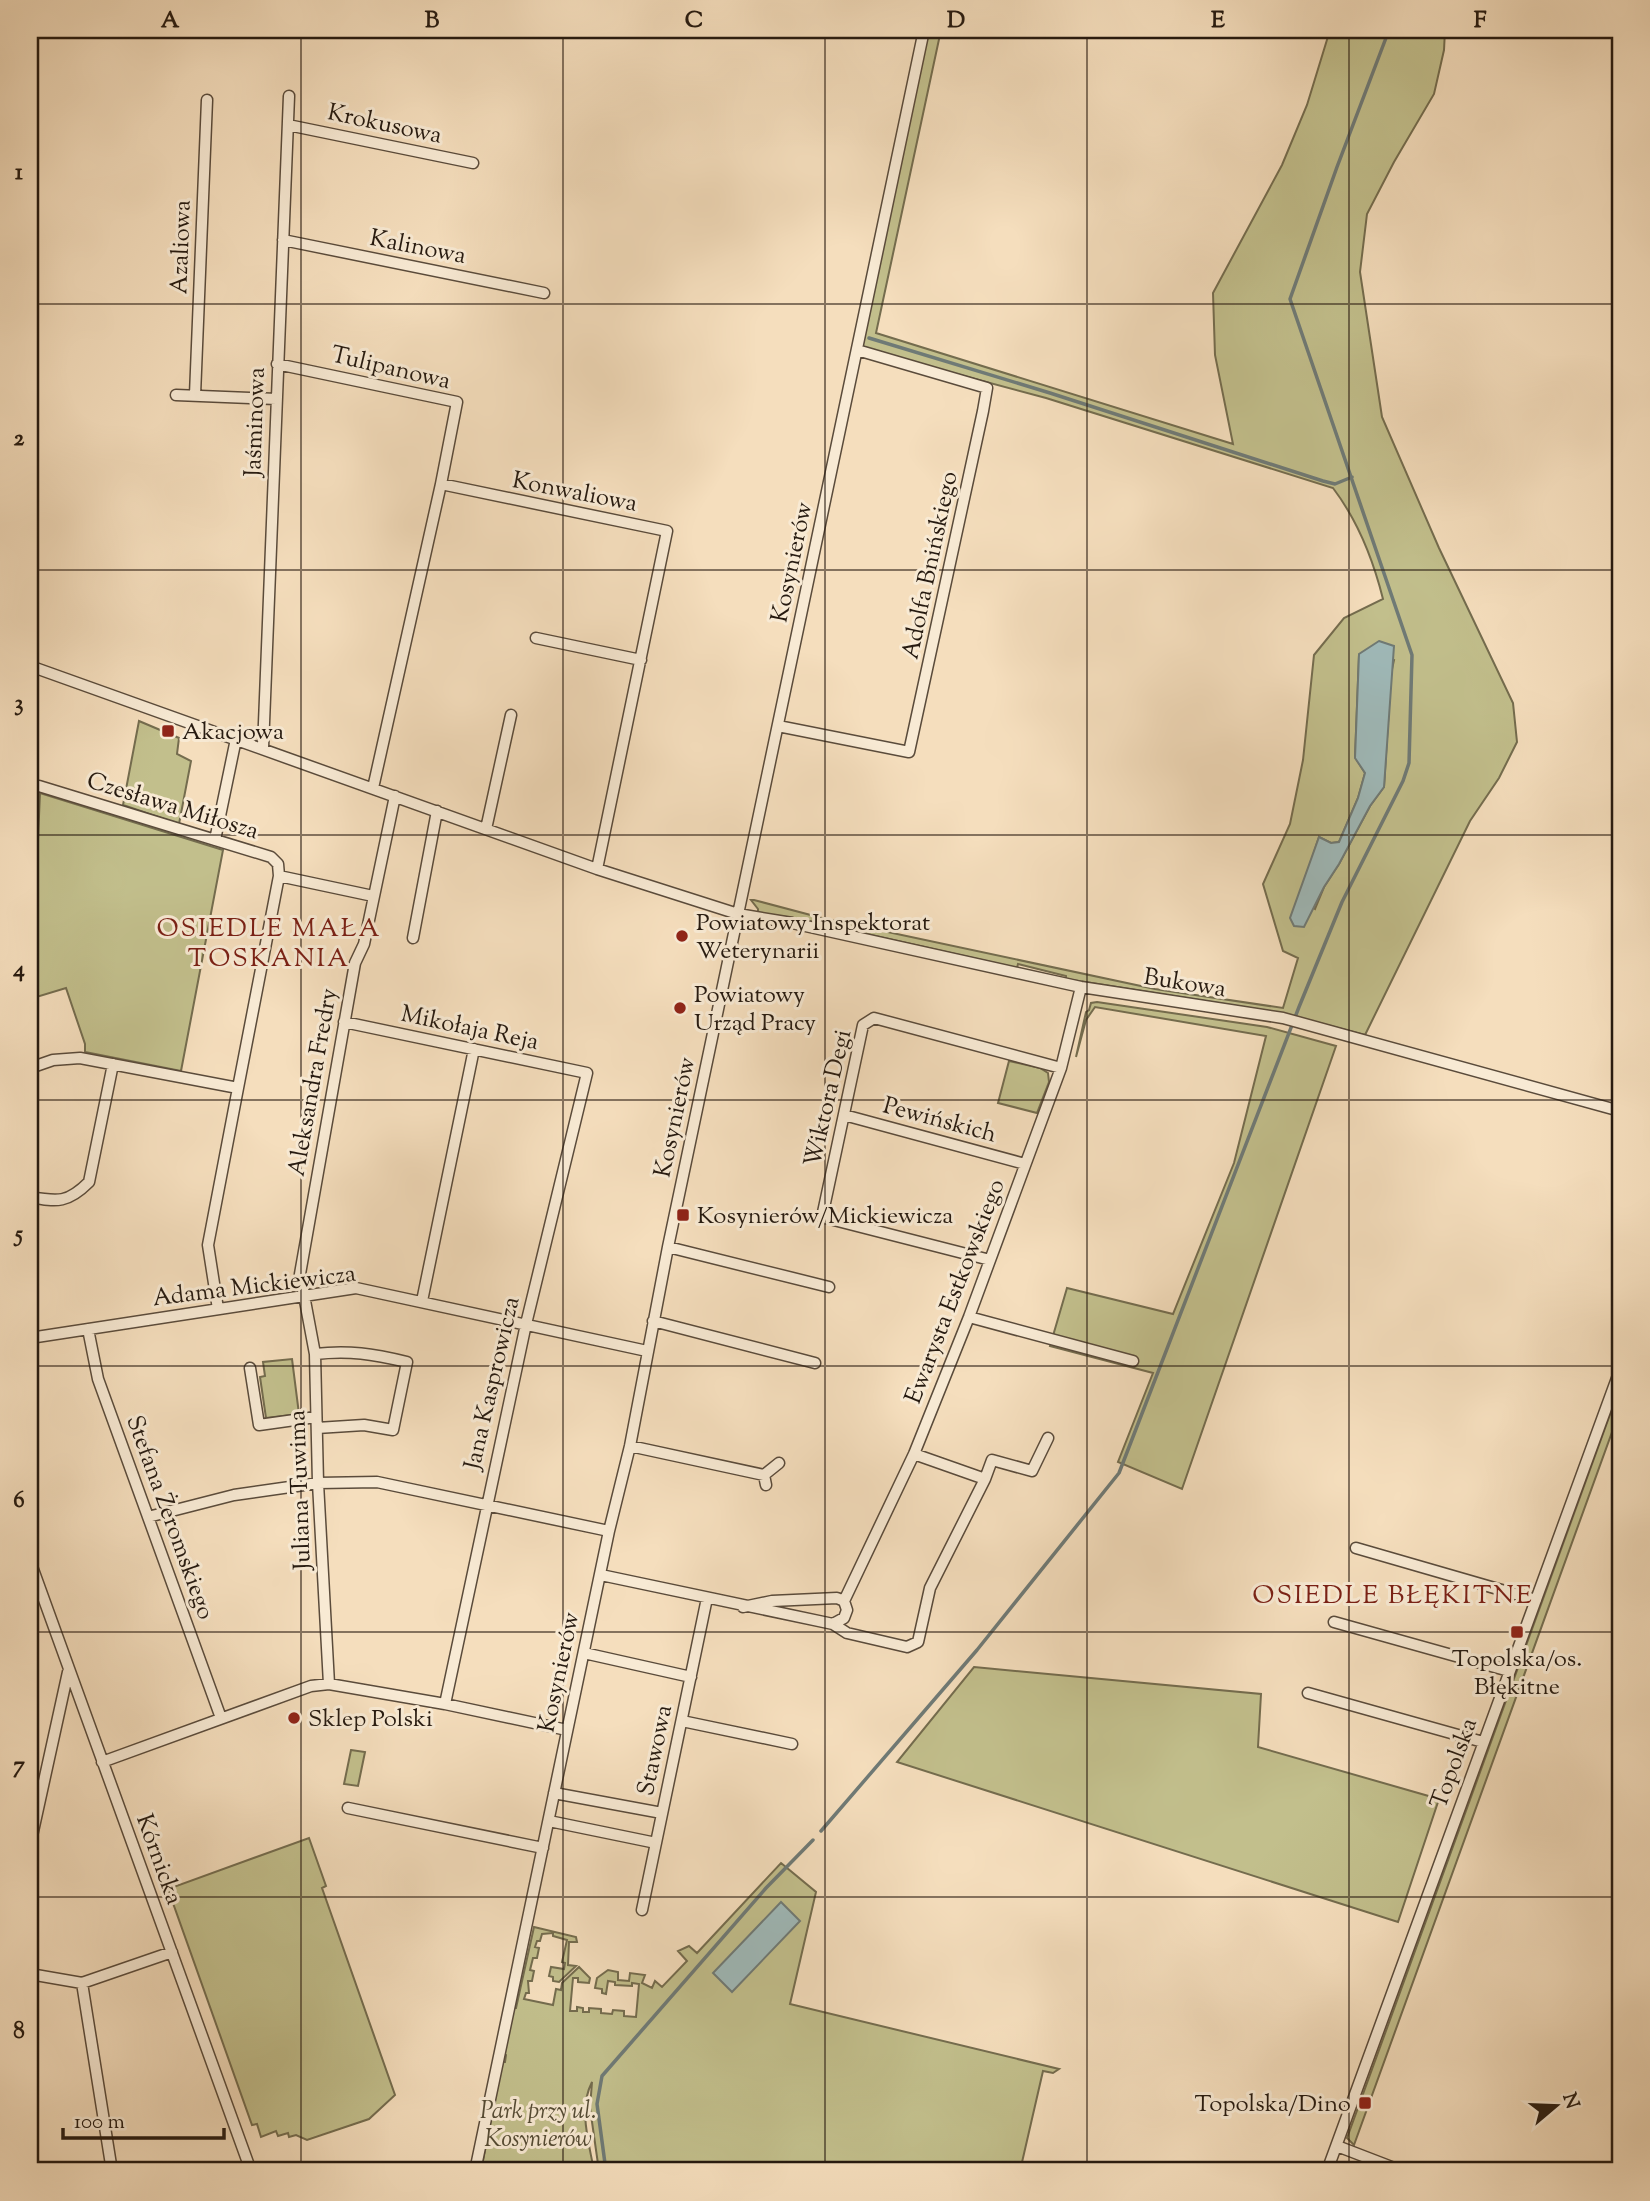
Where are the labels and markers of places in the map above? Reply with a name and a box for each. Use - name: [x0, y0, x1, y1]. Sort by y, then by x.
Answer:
- place label: Akacjowa: [182, 716, 284, 750]
- marker: Akacjowa: [160, 723, 176, 739]
- place label: Powiatowy Inspektorat Weterynarii: [696, 907, 930, 969]
- marker: Powiatowy Inspektorat Weterynarii: [674, 928, 690, 944]
- place label: Powiatowy Urząd Pracy: [694, 979, 816, 1041]
- marker: Powiatowy Urząd Pracy: [672, 1000, 688, 1016]
- place label: Kosynierów/Mickiewicza: [697, 1200, 953, 1234]
- marker: Kosynierów/Mickiewicza: [675, 1207, 691, 1223]
- marker: Topolska/os. Błękitne: [1509, 1624, 1525, 1640]
- place label: Topolska/os. Błękitne: [1452, 1643, 1582, 1705]
- place label: Sklep Polski: [308, 1703, 433, 1737]
- marker: Sklep Polski: [286, 1710, 302, 1726]
- place label: Topolska/Dino: [1195, 2088, 1351, 2122]
- marker: Topolska/Dino: [1357, 2095, 1373, 2111]

